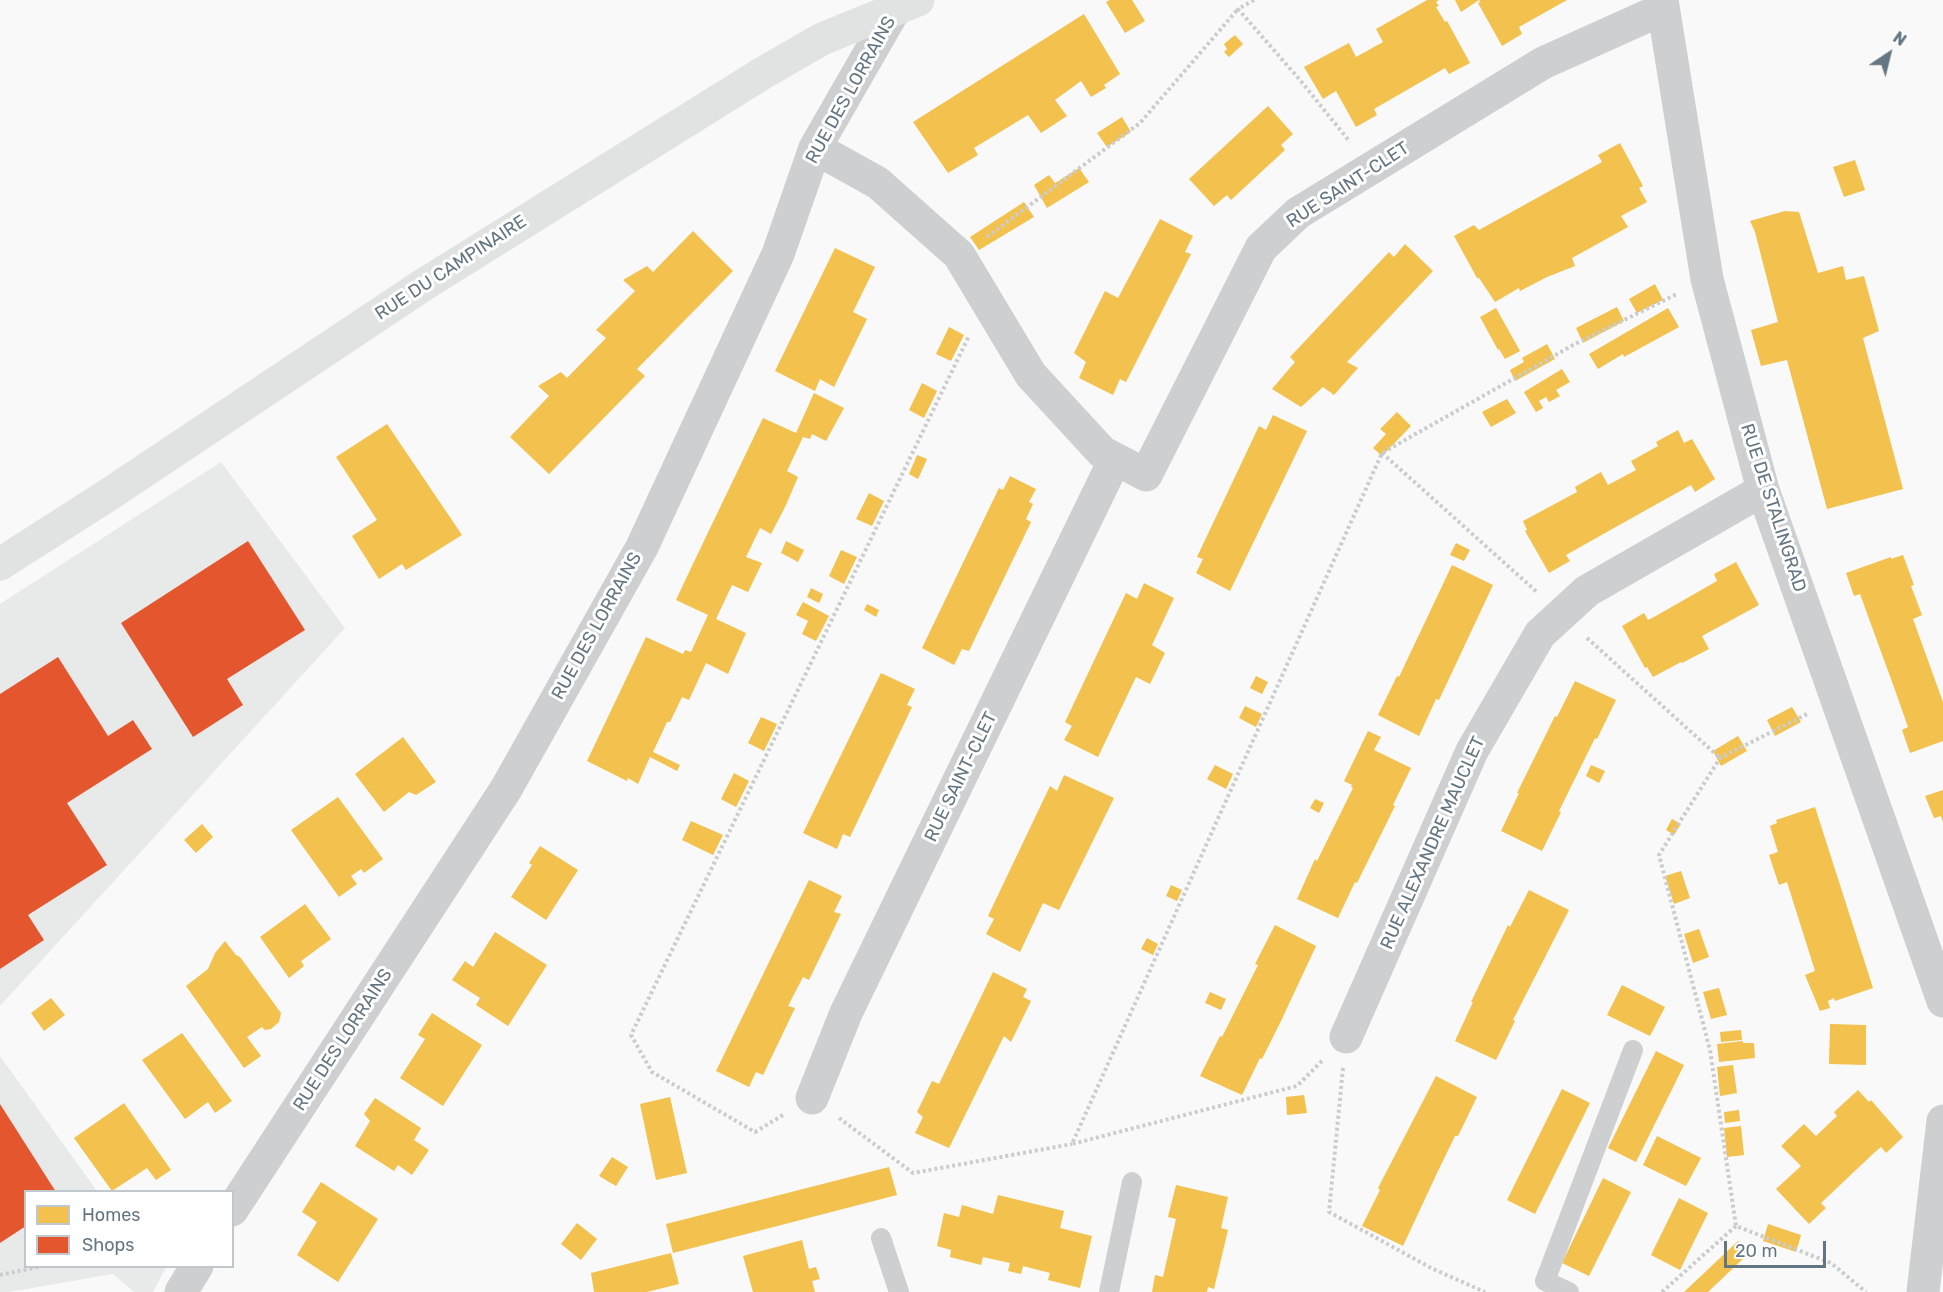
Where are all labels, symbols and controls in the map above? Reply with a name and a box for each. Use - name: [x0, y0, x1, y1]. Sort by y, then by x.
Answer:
- street label: RUE DES LORRAINS: [802, 13, 900, 167]
- north arrow: [1859, 24, 1919, 84]
- text: N: [1889, 28, 1910, 50]
- street label: RUE SAINT-CLET: [1283, 137, 1413, 233]
- street label: RUE DU CAMPINAIRE: [371, 211, 531, 325]
- street label: RUE DE STALINGRAD: [1736, 421, 1810, 595]
- street label: RUE DES LORRAINS: [548, 549, 646, 703]
- street label: RUE SAINT-CLET: [920, 709, 1002, 845]
- street label: RUE ALEXANDRE MAUCLET: [1376, 733, 1490, 953]
- street label: RUE DES LORRAINS: [289, 965, 397, 1115]
- legend: [24, 1190, 234, 1268]
- text: Homes: [82, 1204, 140, 1226]
- scale bar: [1727, 1229, 1829, 1267]
- text: Shops: [82, 1234, 134, 1256]
- text: 20 m: [1735, 1240, 1777, 1262]

